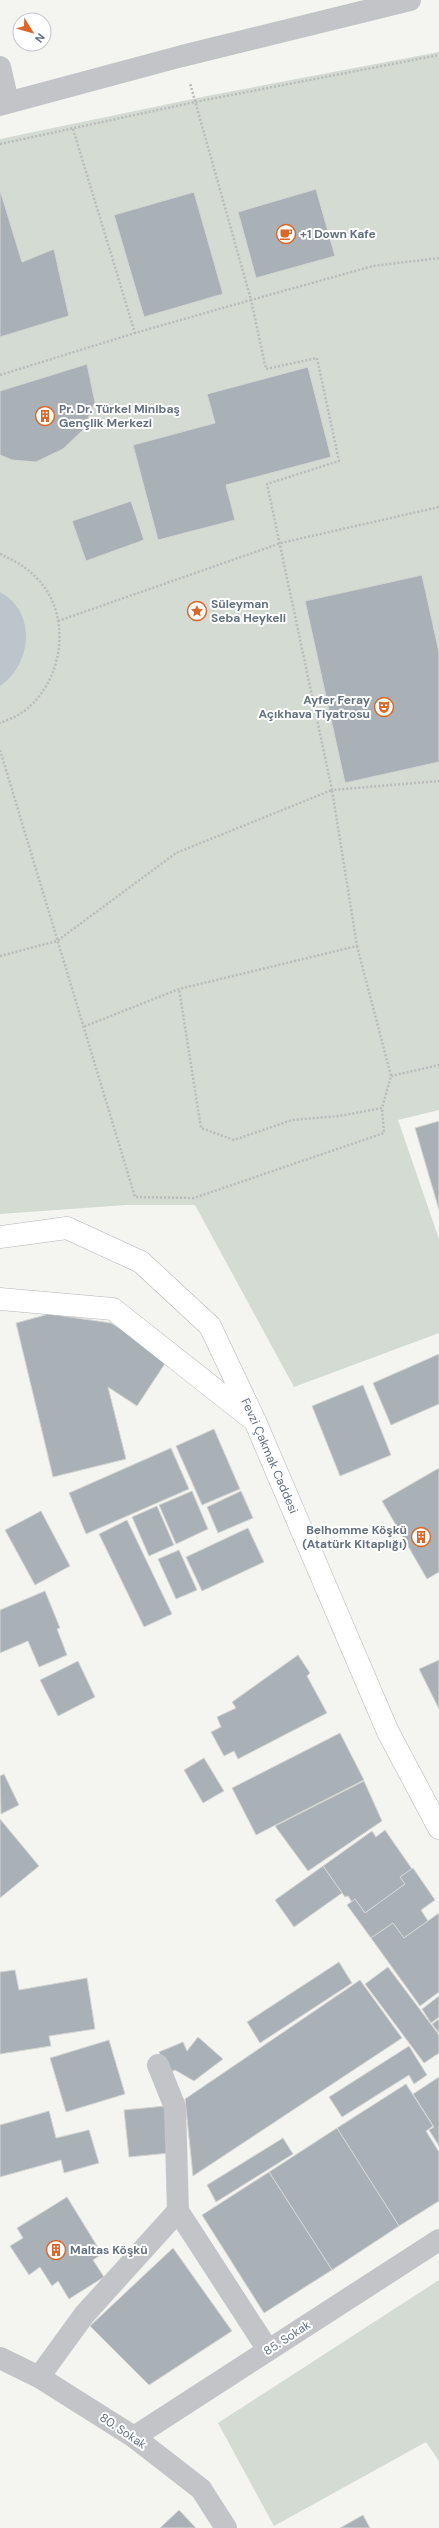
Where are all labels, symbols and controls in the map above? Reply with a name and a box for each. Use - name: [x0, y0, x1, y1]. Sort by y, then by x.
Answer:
- north arrow: [12, 12, 52, 52]
- text: N: [32, 31, 48, 45]
- cafe icon: +1 Down Kafe: [275, 223, 297, 245]
- place label: +1 Down Kafe: [300, 226, 376, 242]
- place label: Pr. Dr. Türkel Minibaş Gençlik Merkezi: [59, 401, 180, 431]
- building icon: Pr. Dr. Türkel Minibaş Gençlik Merkezi: [34, 405, 56, 427]
- place label: Süleyman Seba Heykeli: [211, 596, 286, 626]
- place icon: Süleyman Seba Heykeli: [186, 600, 208, 622]
- place label: Ayfer Feray Açıkhava Tiyatrosu: [259, 692, 371, 722]
- theatre icon: Ayfer Feray Açıkhava Tiyatrosu: [373, 696, 395, 718]
- street label: Fevzi Çakmak Caddesi: [237, 1395, 302, 1516]
- place label: Belhomme Köşkü (Atatürk Kitaplığı): [302, 1522, 407, 1552]
- building icon: Belhomme Köşkü (Atatürk Kitaplığı): [410, 1526, 432, 1548]
- building icon: Maltas Köşkü: [45, 2239, 67, 2261]
- place label: Maltas Köşkü: [70, 2242, 148, 2258]
- street label: 85. Sokak: [260, 2317, 314, 2359]
- street label: 80. Sokak: [96, 2409, 150, 2453]

